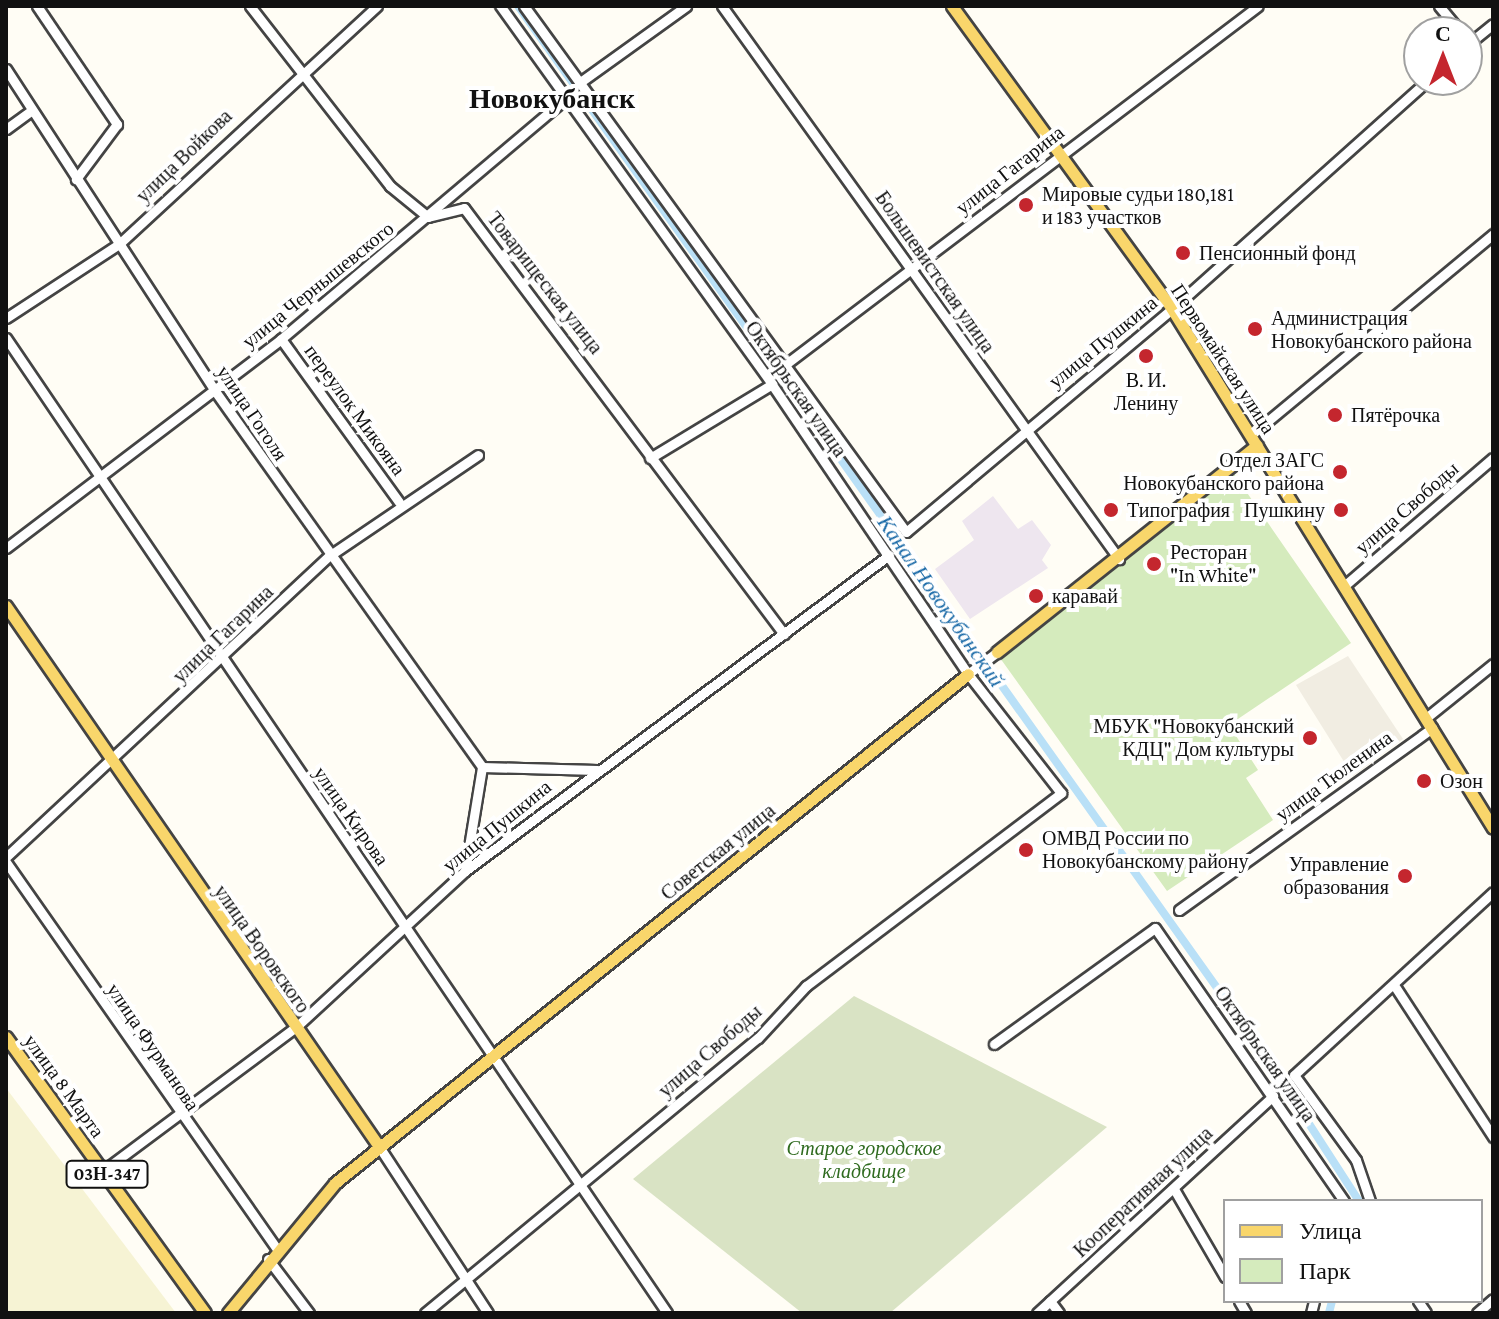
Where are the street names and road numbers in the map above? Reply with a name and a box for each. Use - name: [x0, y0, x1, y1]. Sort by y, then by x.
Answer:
- street label: улица Войкова: [131, 104, 237, 208]
- street label: улица Гагарина: [951, 120, 1069, 220]
- street label: Большевистская улица: [870, 186, 1000, 358]
- street label: Товарищеская улица: [482, 207, 608, 359]
- street label: улица Чернышевского: [237, 217, 399, 353]
- street label: Первомайская улица: [1166, 280, 1280, 438]
- street label: улица Пушкина: [1044, 291, 1162, 393]
- street label: Октябрьская улица: [740, 316, 852, 462]
- street label: переулок Микояна: [299, 340, 411, 480]
- street label: улица Гоголя: [211, 361, 293, 465]
- street label: улица Свободы: [1350, 457, 1464, 559]
- street label: улица Гагарина: [168, 580, 278, 688]
- street label: улица Тюленина: [1271, 726, 1397, 826]
- street label: улица Кирова: [308, 762, 394, 870]
- street label: улица Пушкина: [438, 775, 556, 877]
- street label: Советская улица: [656, 799, 780, 905]
- street label: улица Воровского: [209, 880, 315, 1018]
- street label: улица Фурманова: [101, 979, 205, 1115]
- street label: Октябрьская улица: [1209, 981, 1321, 1127]
- street label: улица Свободы: [653, 1000, 767, 1102]
- street label: улица 8 Марта: [18, 1030, 110, 1142]
- street label: Кооперативная улица: [1069, 1121, 1217, 1263]
- road number: 03Н-347: [65, 1160, 149, 1188]

